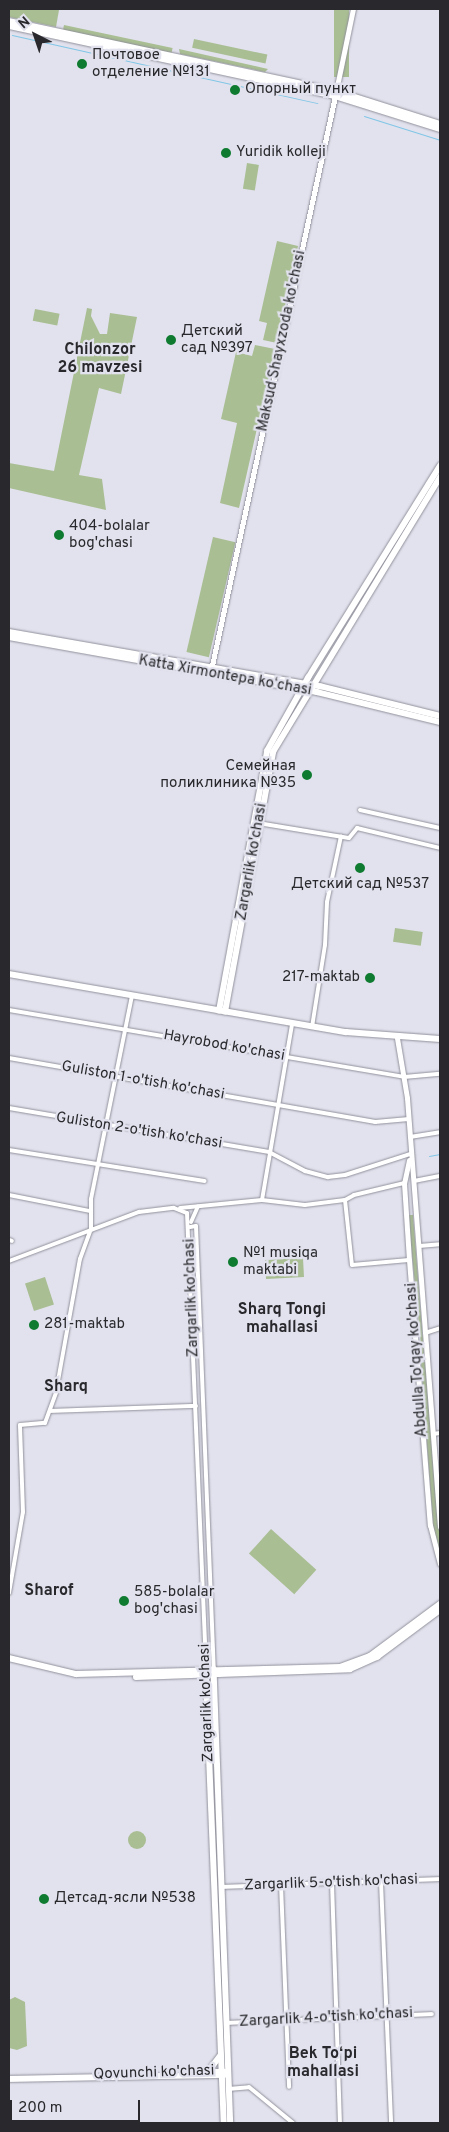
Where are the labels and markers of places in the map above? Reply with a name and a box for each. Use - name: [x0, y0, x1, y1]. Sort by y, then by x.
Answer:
- place label: Почтовое отделение №131: [92, 46, 210, 81]
- marker: Почтовое отделение №131: [76, 58, 88, 70]
- place label: Опорный пункт: [245, 81, 356, 99]
- marker: Опорный пункт: [229, 84, 241, 96]
- place label: Yuridik kolleji: [236, 144, 326, 162]
- marker: Yuridik kolleji: [220, 147, 232, 159]
- place label: Детский сад №397: [181, 322, 253, 357]
- marker: Детский сад №397: [165, 334, 177, 346]
- place label: 404-bolalar bog'chasi: [69, 517, 150, 552]
- marker: 404-bolalar bog'chasi: [53, 529, 65, 541]
- place label: Семейная поликлиника №35: [160, 757, 296, 792]
- marker: Семейная поликлиника №35: [300, 768, 314, 782]
- marker: Детский сад №537: [354, 862, 366, 874]
- place label: Детский сад №537: [291, 876, 429, 894]
- place label: 217-maktab: [282, 969, 360, 987]
- marker: 217-maktab: [364, 972, 376, 984]
- place label: №1 musiqa maktabi: [243, 1244, 318, 1279]
- marker: №1 musiqa maktabi: [227, 1256, 239, 1268]
- place label: 281-maktab: [44, 1316, 125, 1334]
- marker: 281-maktab: [28, 1319, 40, 1331]
- place label: 585-bolalar bog'chasi: [134, 1583, 214, 1618]
- marker: 585-bolalar bog'chasi: [118, 1595, 130, 1607]
- place label: Детсад-ясли №538: [54, 1890, 196, 1908]
- marker: Детсад-ясли №538: [38, 1893, 50, 1905]

